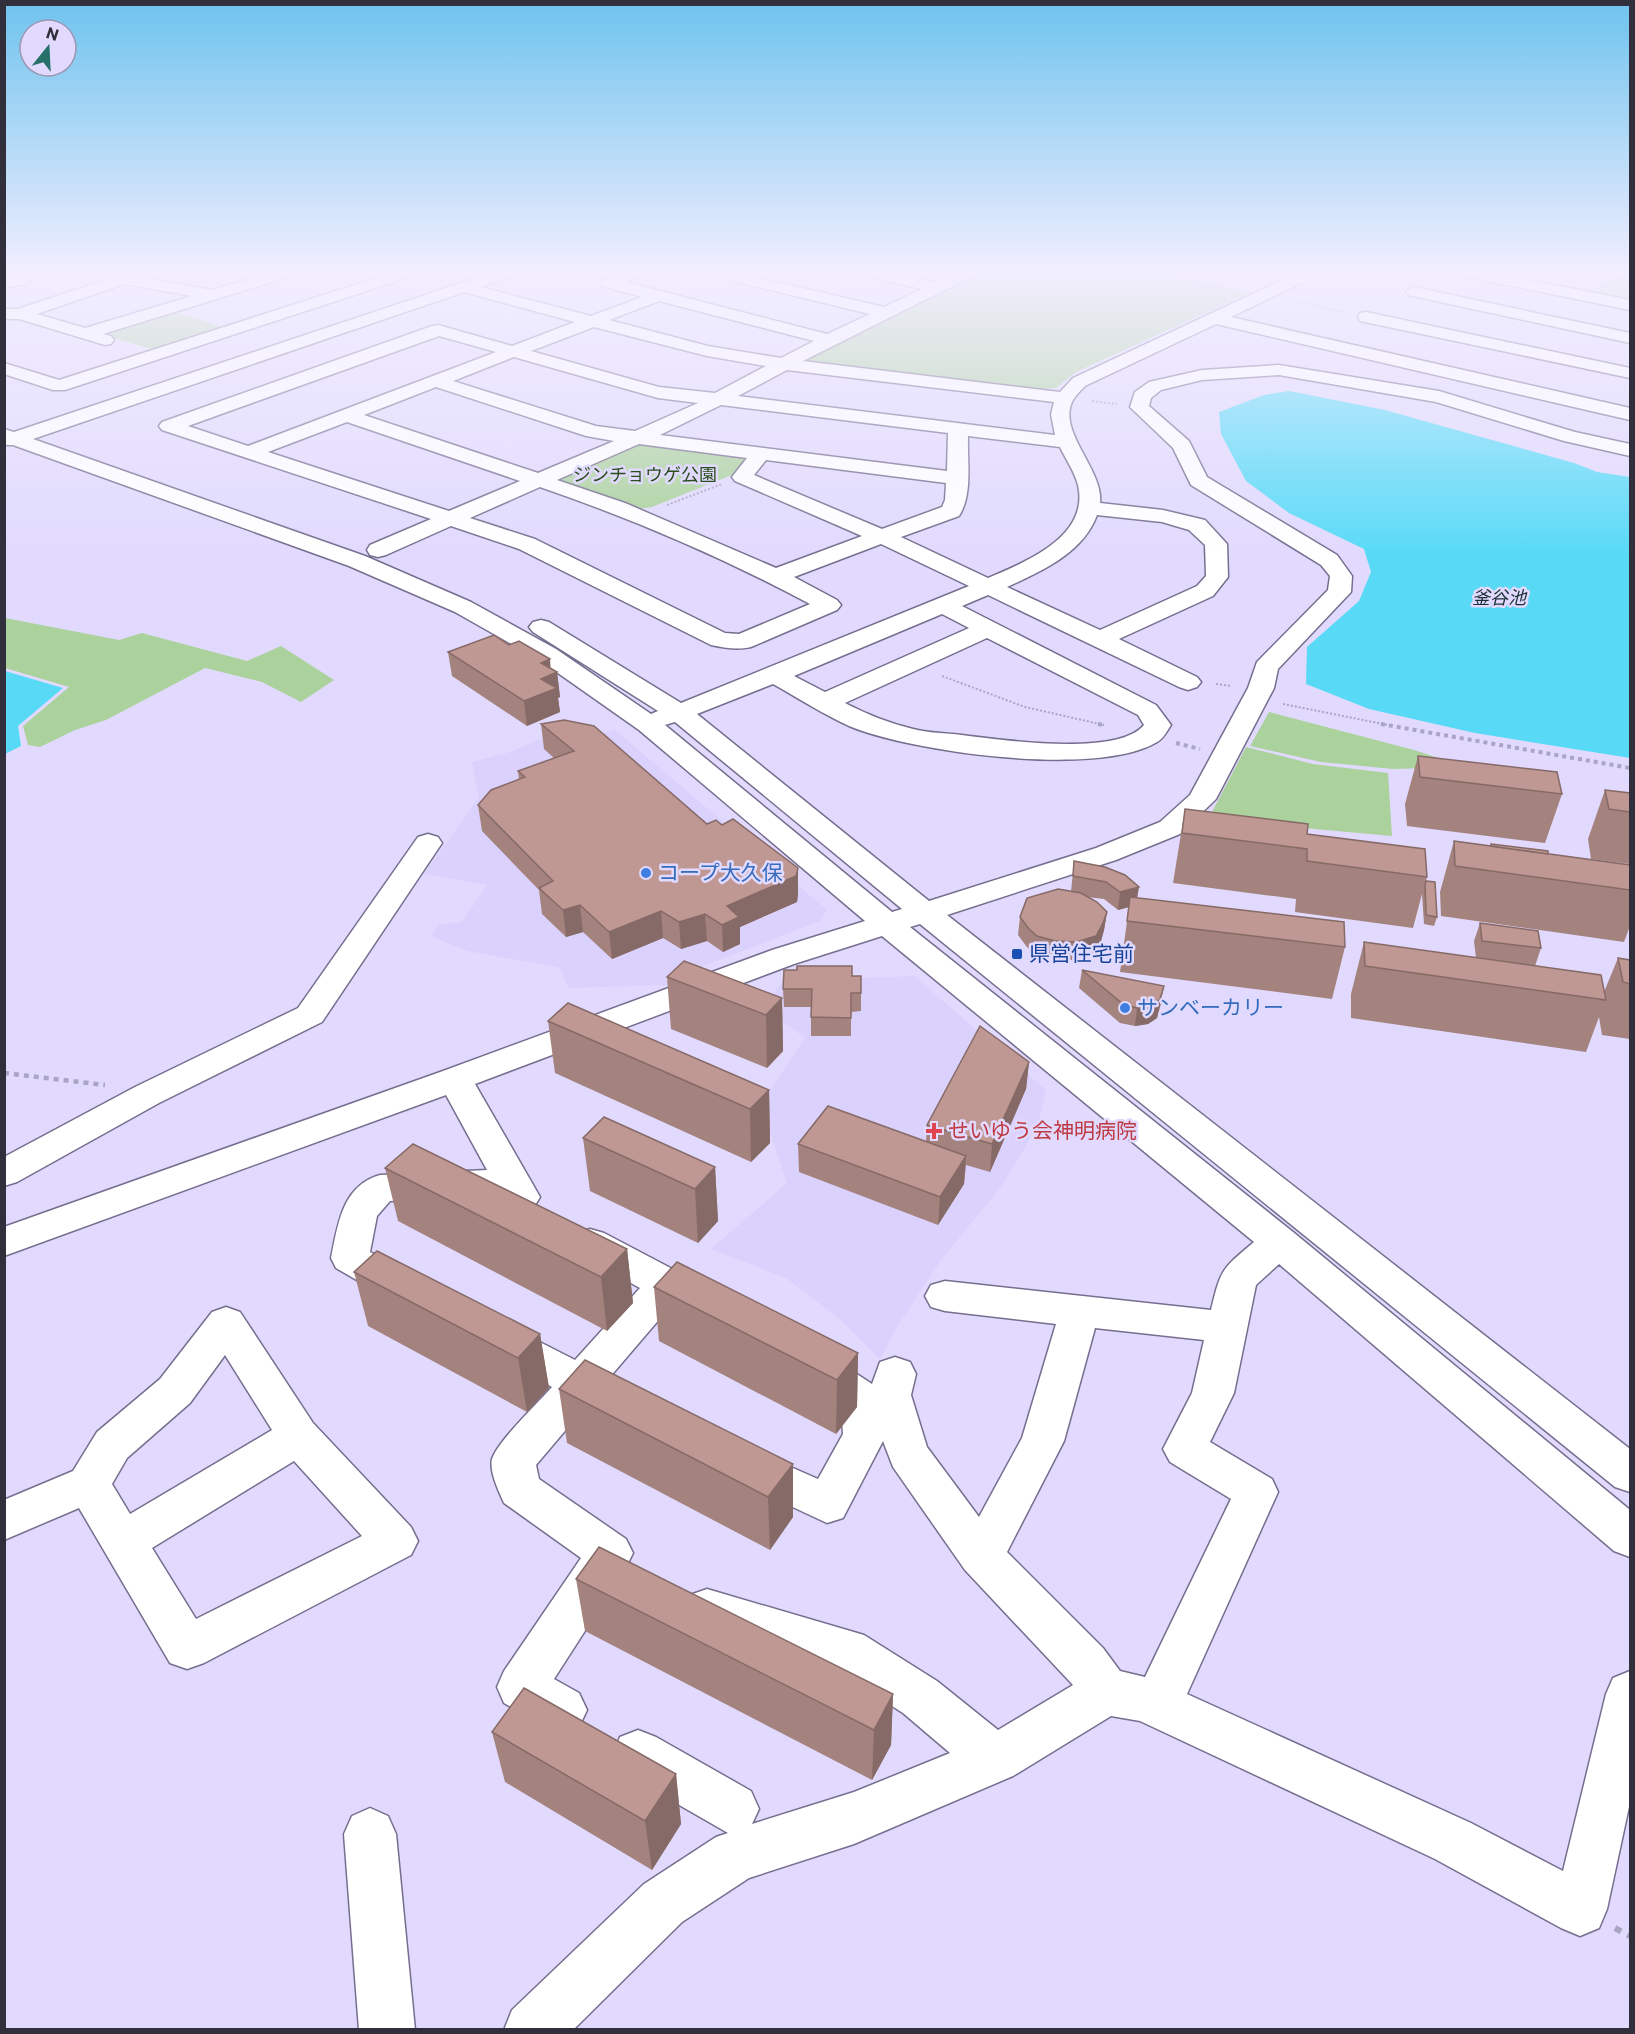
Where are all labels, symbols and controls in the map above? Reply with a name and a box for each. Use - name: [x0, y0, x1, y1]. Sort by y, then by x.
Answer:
- north arrow: [18, 18, 78, 78]
- text: N: [44, 22, 61, 44]
- park label: ジンチョウゲ公園: [573, 463, 717, 485]
- water label: 釜谷池: [1472, 586, 1528, 608]
- place label: コープ大久保: [658, 859, 783, 884]
- marker: コープ大久保: [639, 866, 653, 880]
- place label: 県営住宅前: [1029, 940, 1134, 965]
- marker: 県営住宅前: [1010, 947, 1024, 961]
- place label: サンベーカリー: [1137, 994, 1284, 1019]
- marker: サンベーカリー: [1118, 1001, 1132, 1015]
- place label: せいゆう会神明病院: [948, 1117, 1137, 1142]
- marker: せいゆう会神明病院: [925, 1122, 943, 1140]

